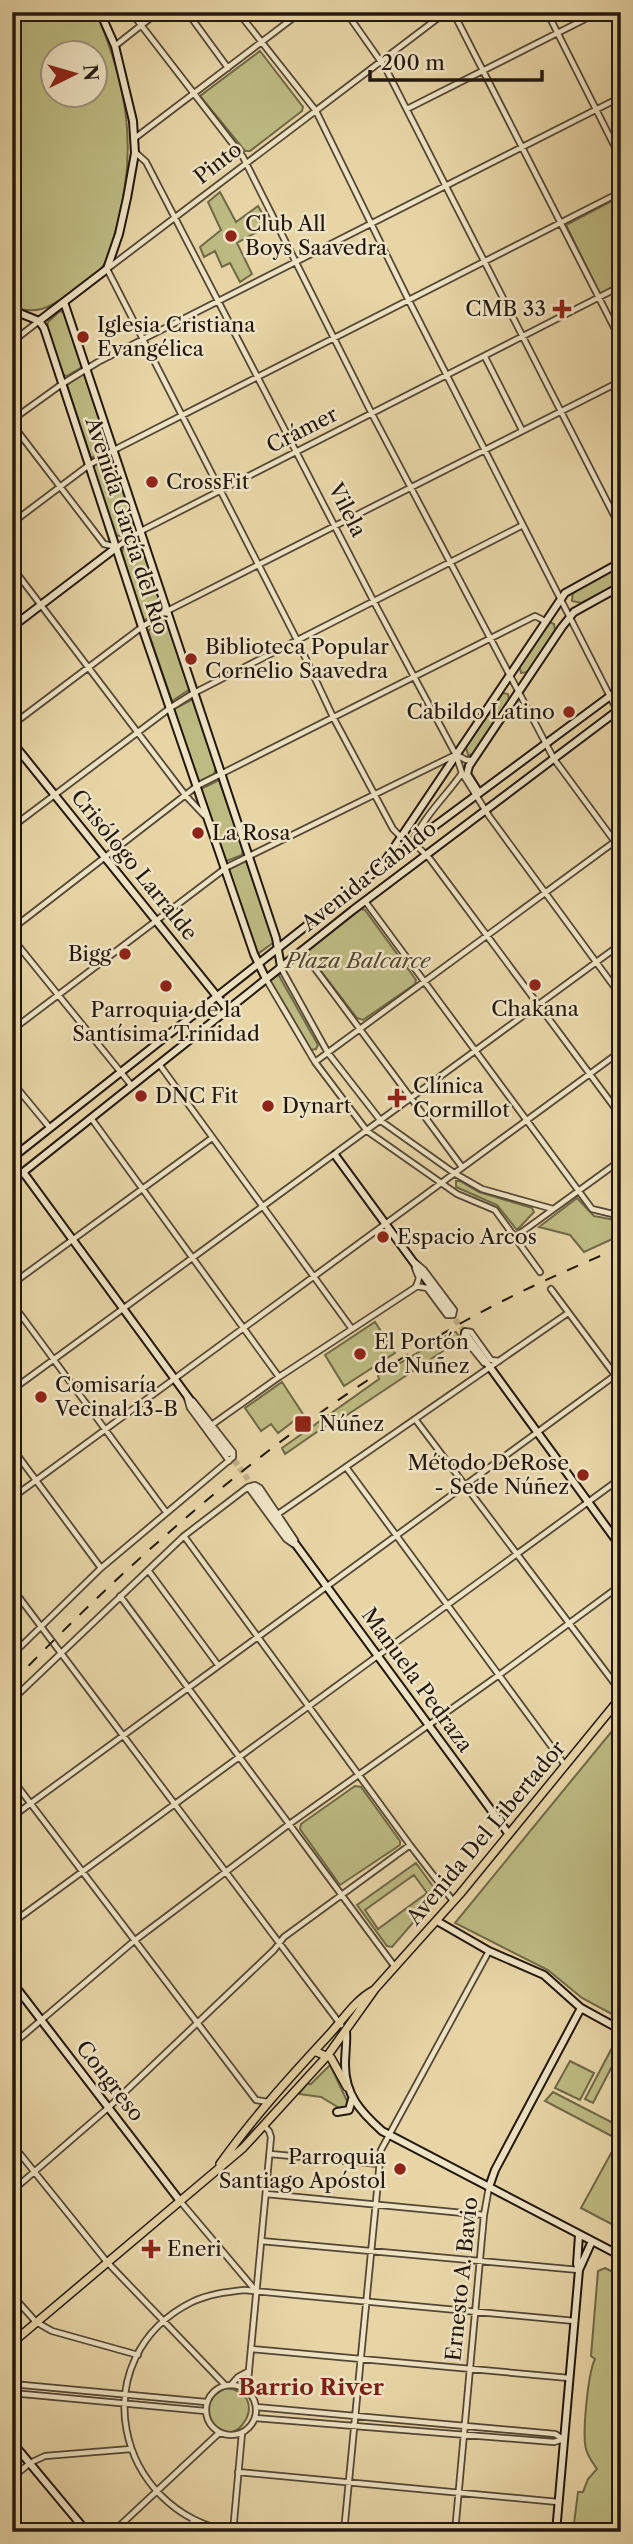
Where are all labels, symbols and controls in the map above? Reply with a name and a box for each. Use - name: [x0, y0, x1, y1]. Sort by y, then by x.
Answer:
- north arrow: [38, 38, 108, 108]
- scale bar: [370, 38, 542, 82]
- text: 200 m: [381, 50, 445, 75]
- text: N: [78, 63, 103, 82]
- street label: Pinto: [189, 136, 247, 189]
- place label: Club All Boys Saavedra: [245, 211, 388, 260]
- marker: Club All Boys Saavedra: [223, 228, 239, 244]
- place label: CMB 33: [465, 296, 546, 321]
- marker: CMB 33: [552, 299, 572, 319]
- place label: Iglesia Cristiana Evangélica: [97, 312, 256, 361]
- marker: Iglesia Cristiana Evangélica: [75, 329, 91, 345]
- street label: Crámer: [262, 401, 342, 458]
- street label: Avenida García del Río: [80, 413, 174, 638]
- place label: CrossFit: [166, 469, 250, 494]
- marker: CrossFit: [144, 474, 160, 490]
- street label: Vilela: [323, 478, 372, 542]
- place label: Biblioteca Popular Cornelio Saavedra: [205, 634, 389, 683]
- marker: Biblioteca Popular Cornelio Saavedra: [183, 651, 199, 667]
- place label: Cabildo Latino: [406, 699, 555, 724]
- marker: Cabildo Latino: [561, 704, 577, 720]
- street label: Crisólogo Larralde: [66, 784, 203, 945]
- street label: Avenida Cabildo: [296, 815, 441, 936]
- place label: La Rosa: [212, 820, 291, 845]
- marker: La Rosa: [190, 825, 206, 841]
- place label: Bigg: [68, 941, 112, 966]
- marker: Bigg: [117, 946, 133, 962]
- park label: Plaza Balcarce: [284, 948, 431, 973]
- marker: Chakana: [527, 977, 543, 993]
- marker: Parroquia de la Santísima Trinidad: [158, 978, 174, 994]
- place label: Chakana: [491, 996, 580, 1021]
- place label: Parroquia de la Santísima Trinidad: [72, 997, 260, 1046]
- place label: Clínica Cormillot: [413, 1073, 510, 1122]
- place label: DNC Fit: [155, 1083, 239, 1108]
- marker: DNC Fit: [133, 1088, 149, 1104]
- marker: Clínica Cormillot: [387, 1088, 407, 1108]
- place label: Dynart: [282, 1093, 352, 1118]
- marker: Dynart: [260, 1098, 276, 1114]
- place label: Espacio Arcos: [397, 1224, 537, 1249]
- marker: Espacio Arcos: [375, 1229, 391, 1245]
- place label: El Portón de Nuñez: [374, 1329, 469, 1378]
- marker: El Portón de Nuñez: [352, 1346, 368, 1362]
- place label: Comisaría Vecinal 13-B: [54, 1372, 178, 1421]
- marker: Comisaría Vecinal 13-B: [33, 1389, 49, 1405]
- place label: Núñez: [319, 1411, 384, 1436]
- marker: Núñez: [293, 1414, 313, 1434]
- place label: Método DeRose - Sede Núñez: [407, 1450, 569, 1499]
- marker: Método DeRose - Sede Núñez: [575, 1467, 591, 1483]
- street label: Manuela Pedraza: [357, 1603, 479, 1757]
- street label: Avenida Del Libertador: [401, 1735, 570, 1931]
- street label: Congreso: [71, 2035, 150, 2126]
- place label: Parroquia Santiago Apóstol: [219, 2144, 387, 2193]
- marker: Parroquia Santiago Apóstol: [392, 2161, 408, 2177]
- street label: Ernesto A. Bavio: [440, 2196, 483, 2362]
- place label: Eneri: [167, 2236, 222, 2261]
- marker: Eneri: [141, 2239, 161, 2259]
- district label: Barrio River: [238, 2373, 385, 2401]

